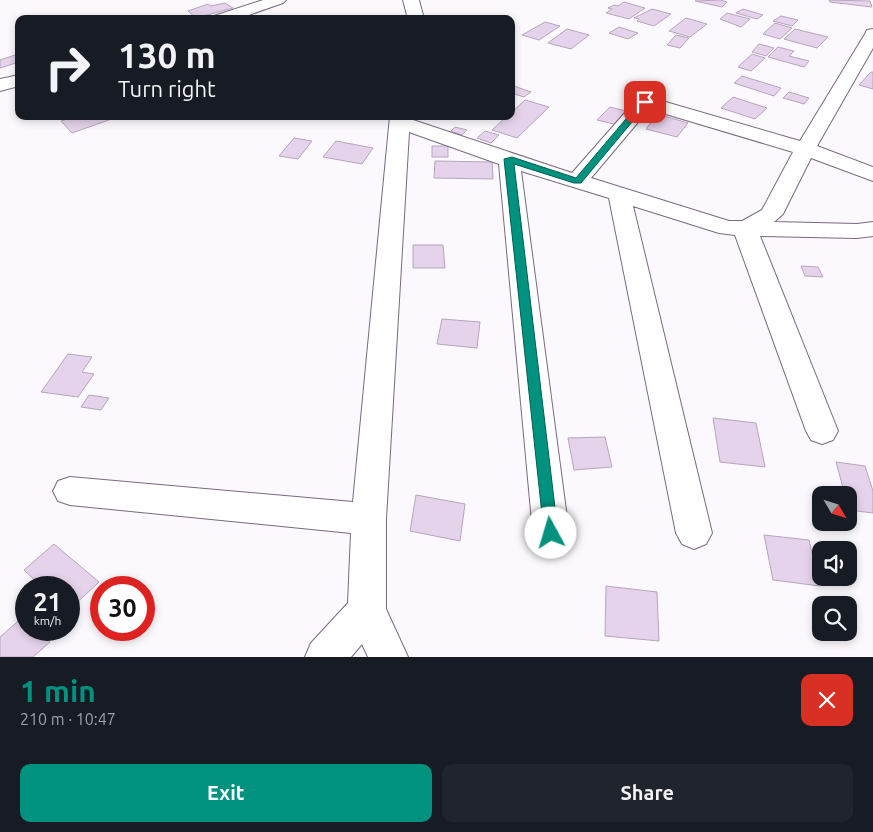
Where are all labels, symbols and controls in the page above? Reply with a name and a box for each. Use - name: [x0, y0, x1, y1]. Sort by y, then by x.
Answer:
- icon: right: [35, 35, 100, 100]
- text: 130 m: [118, 35, 216, 75]
- text: Turn right: [118, 76, 216, 101]
- pin: [624, 81, 666, 123]
- icon: arrive: [631, 88, 659, 116]
- north arrow: [812, 486, 858, 531]
- map controls: [812, 486, 857, 641]
- position arrow: [524, 506, 576, 558]
- button: sound: [812, 541, 857, 586]
- speed limit sign: 30: [90, 576, 155, 641]
- text: 21: [33, 588, 62, 616]
- button: search: [812, 596, 857, 641]
- text: km/h: [34, 614, 61, 627]
- text: 1 min: [20, 674, 96, 708]
- button: close: [801, 674, 853, 726]
- text: 210 m · 10:47: [20, 710, 116, 728]
- button: Exit: [20, 764, 432, 822]
- button: Share: [442, 764, 853, 822]

